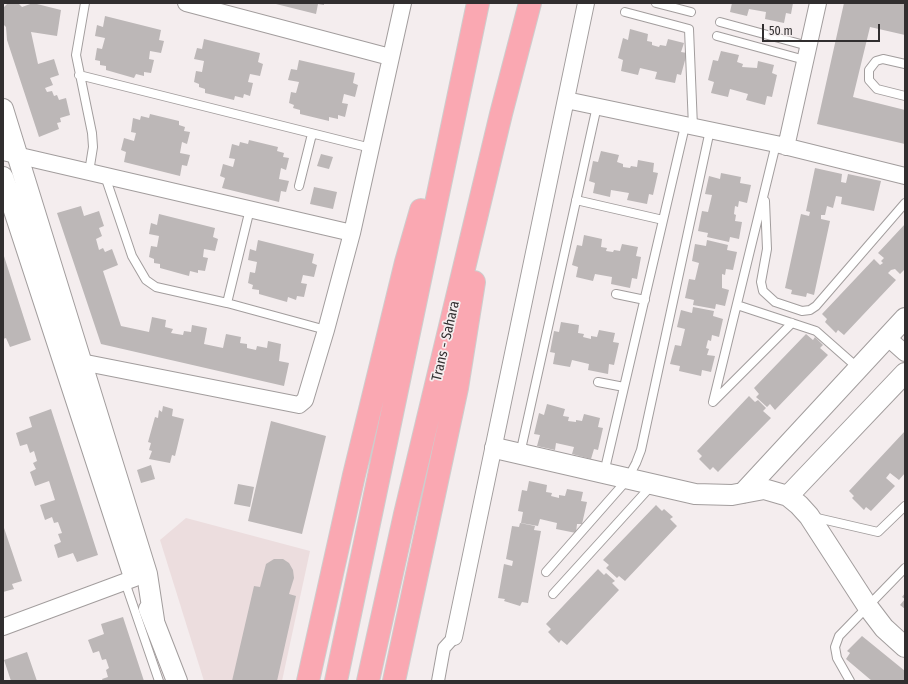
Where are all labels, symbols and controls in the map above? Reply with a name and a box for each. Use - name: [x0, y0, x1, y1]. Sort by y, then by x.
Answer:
- scale bar: [764, 16, 882, 42]
- text: 50 m: [769, 24, 793, 38]
- street label: Trans - Sahara: [429, 299, 463, 383]

